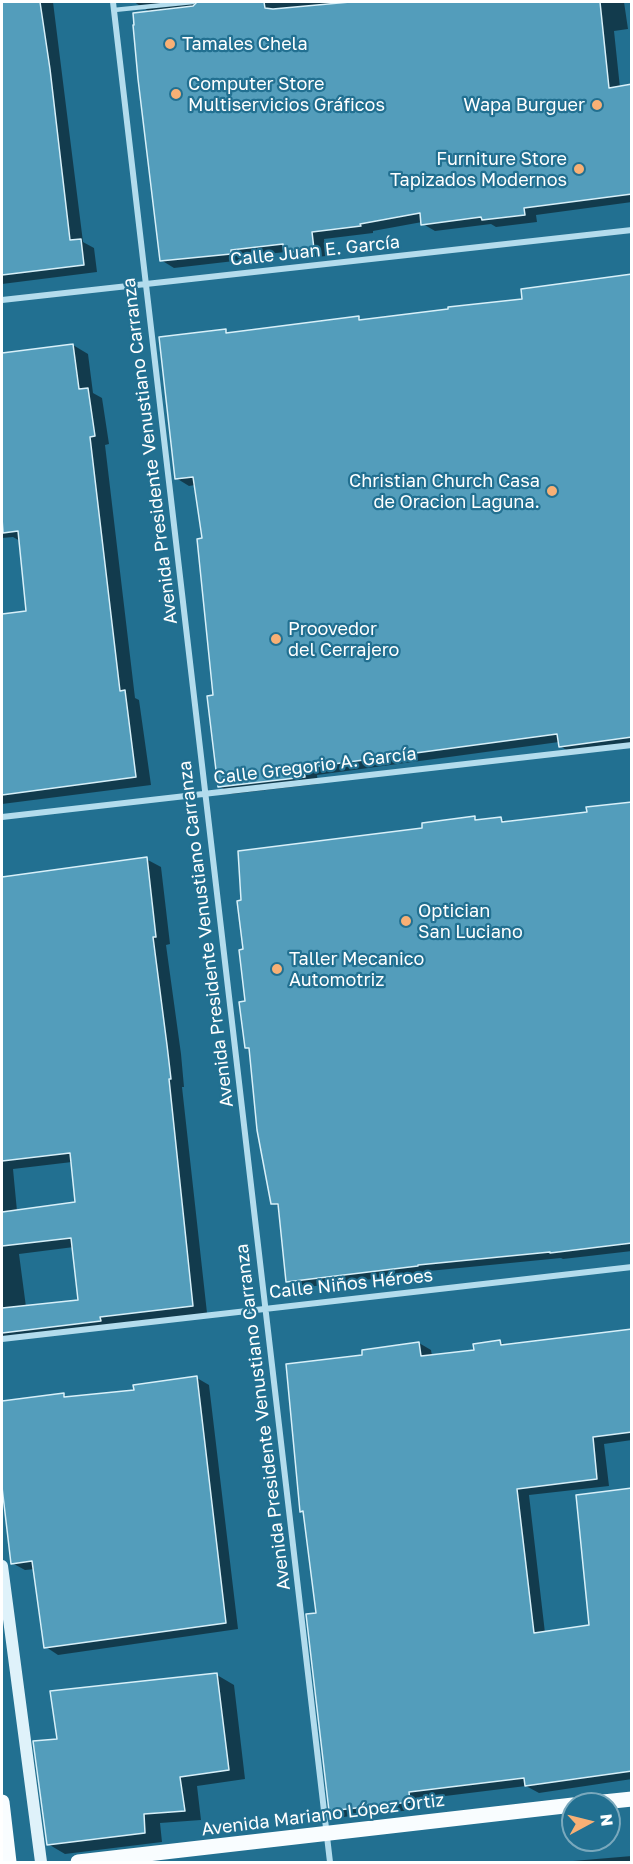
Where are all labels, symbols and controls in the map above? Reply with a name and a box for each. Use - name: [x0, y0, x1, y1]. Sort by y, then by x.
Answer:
- place label: Tamales Chela: [182, 33, 308, 55]
- marker: Tamales Chela: [163, 37, 177, 51]
- place label: Computer Store Multiservicios Gráficos: [188, 73, 385, 116]
- marker: Computer Store Multiservicios Gráficos: [169, 87, 183, 101]
- place label: Wapa Burguer: [463, 94, 585, 116]
- marker: Wapa Burguer: [590, 98, 604, 112]
- place label: Furniture Store Tapizados Modernos: [390, 148, 567, 190]
- marker: Furniture Store Tapizados Modernos: [572, 162, 586, 176]
- street label: Calle Juan E. García: [229, 231, 401, 271]
- street label: Avenida Presidente Venustiano Carranza: [118, 276, 182, 626]
- place label: Christian Church Casa de Oracion Laguna.: [349, 470, 540, 512]
- marker: Christian Church Casa de Oracion Laguna.: [545, 484, 559, 498]
- place label: Proovedor del Cerrajero: [288, 618, 399, 660]
- marker: Proovedor del Cerrajero: [269, 632, 283, 646]
- street label: Calle Gregorio A. García: [212, 743, 418, 789]
- street label: Avenida Presidente Venustiano Carranza: [174, 759, 238, 1109]
- place label: Optician San Luciano: [418, 900, 523, 942]
- marker: Optician San Luciano: [399, 914, 413, 928]
- place label: Taller Mecanico Automotriz: [289, 948, 424, 990]
- marker: Taller Mecanico Automotriz: [270, 962, 284, 976]
- street label: Avenida Presidente Venustiano Carranza: [231, 1242, 295, 1592]
- street label: Calle Niños Héroes: [268, 1265, 434, 1303]
- street label: Avenida Mariano López Ortiz: [200, 1789, 446, 1841]
- north arrow: [561, 1792, 621, 1852]
- text: N: [596, 1813, 618, 1827]

